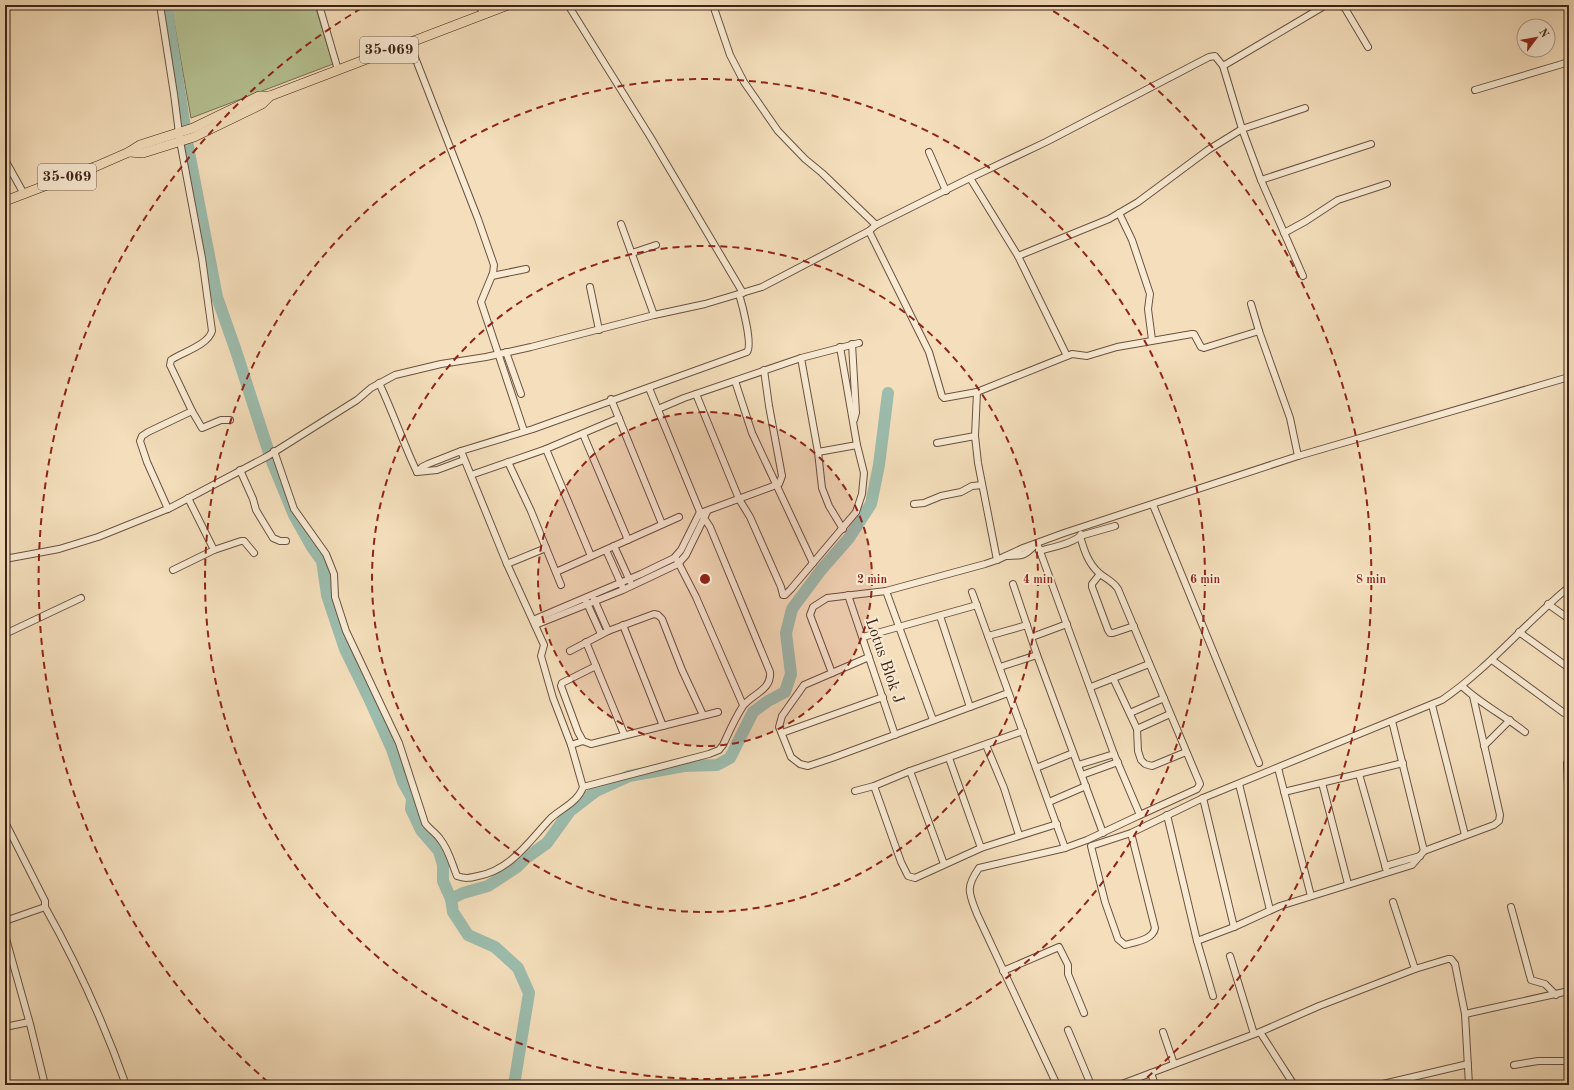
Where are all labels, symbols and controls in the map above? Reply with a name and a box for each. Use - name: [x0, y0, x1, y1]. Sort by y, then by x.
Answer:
- north arrow: [1516, 18, 1556, 58]
- text: N: [1536, 27, 1550, 40]
- road number: 35-069: [360, 37, 418, 63]
- road number: 35-069: [38, 164, 96, 190]
- centre of rings: [698, 572, 712, 586]
- text: 2 min: [857, 574, 887, 586]
- text: 4 min: [1023, 574, 1053, 586]
- text: 6 min: [1190, 574, 1220, 586]
- text: 8 min: [1356, 574, 1386, 586]
- street label: Lotus Blok J: [862, 616, 906, 706]

